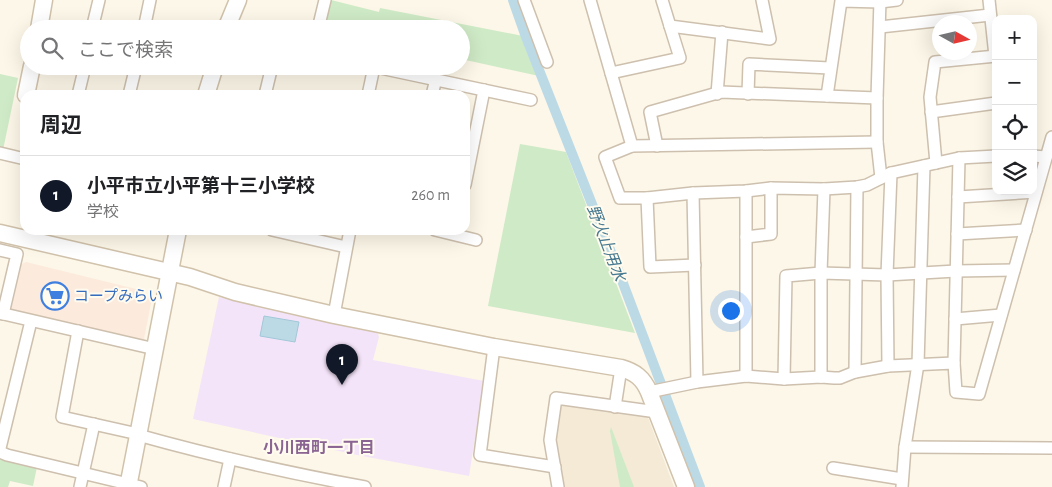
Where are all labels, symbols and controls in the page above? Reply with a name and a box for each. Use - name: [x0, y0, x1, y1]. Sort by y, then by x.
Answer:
- north arrow: [932, 15, 977, 60]
- map controls: [992, 15, 1037, 195]
- button: +: [992, 15, 1037, 60]
- search box: [20, 20, 470, 75]
- icon: search: [38, 34, 66, 62]
- text: ここで検索: [78, 41, 173, 60]
- button: −: [992, 60, 1037, 105]
- button: locate: [992, 105, 1037, 150]
- text: 周辺: [40, 115, 82, 136]
- button: layers: [992, 150, 1037, 195]
- text: 小平市立小平第十三小学校: [87, 177, 315, 196]
- text: 1: [53, 187, 59, 203]
- text: 260 m: [411, 187, 450, 203]
- water label: 野火止用水: [584, 202, 629, 285]
- text: 学校: [87, 204, 119, 220]
- supermarket icon: コープみらい: [40, 281, 70, 311]
- place label: コープみらい: [74, 288, 163, 304]
- your location: [718, 298, 744, 324]
- pin: 1: [326, 344, 358, 385]
- district label: 小川西町一丁目: [263, 439, 375, 456]

